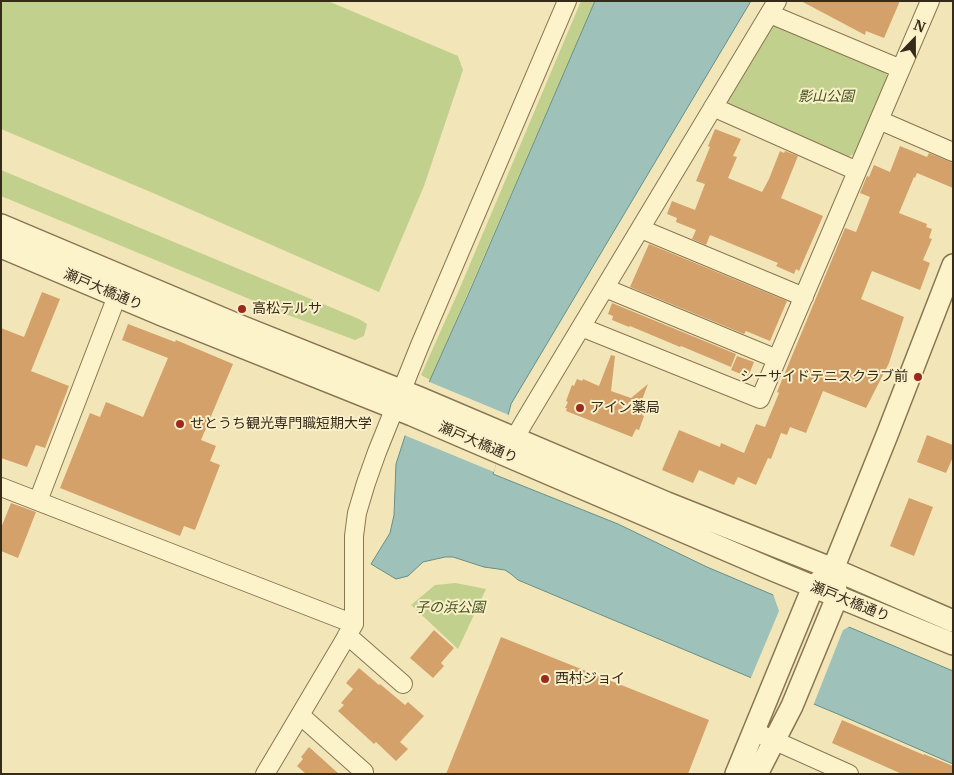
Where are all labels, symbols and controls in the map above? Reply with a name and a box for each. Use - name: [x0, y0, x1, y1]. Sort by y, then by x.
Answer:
- north arrow: [889, 15, 939, 65]
- text: N: [911, 16, 928, 37]
- park label: 影山公園: [798, 89, 854, 105]
- street label: 瀬戸大橋通り: [61, 266, 145, 314]
- place label: 高松テルサ: [252, 301, 322, 317]
- marker: 高松テルサ: [236, 303, 248, 315]
- place label: シーサイドテニスクラブ前: [740, 369, 908, 385]
- marker: シーサイドテニスクラブ前: [912, 371, 924, 383]
- place label: アイン薬局: [590, 400, 660, 416]
- marker: アイン薬局: [574, 402, 586, 414]
- place label: せとうち観光専門職短期大学: [190, 416, 372, 432]
- marker: せとうち観光専門職短期大学: [174, 418, 186, 430]
- street label: 瀬戸大橋通り: [436, 419, 520, 467]
- street label: 瀬戸大橋通り: [808, 578, 892, 626]
- park label: 子の浜公園: [415, 600, 485, 616]
- place label: 西村ジョイ: [555, 671, 625, 687]
- marker: 西村ジョイ: [539, 673, 551, 685]

